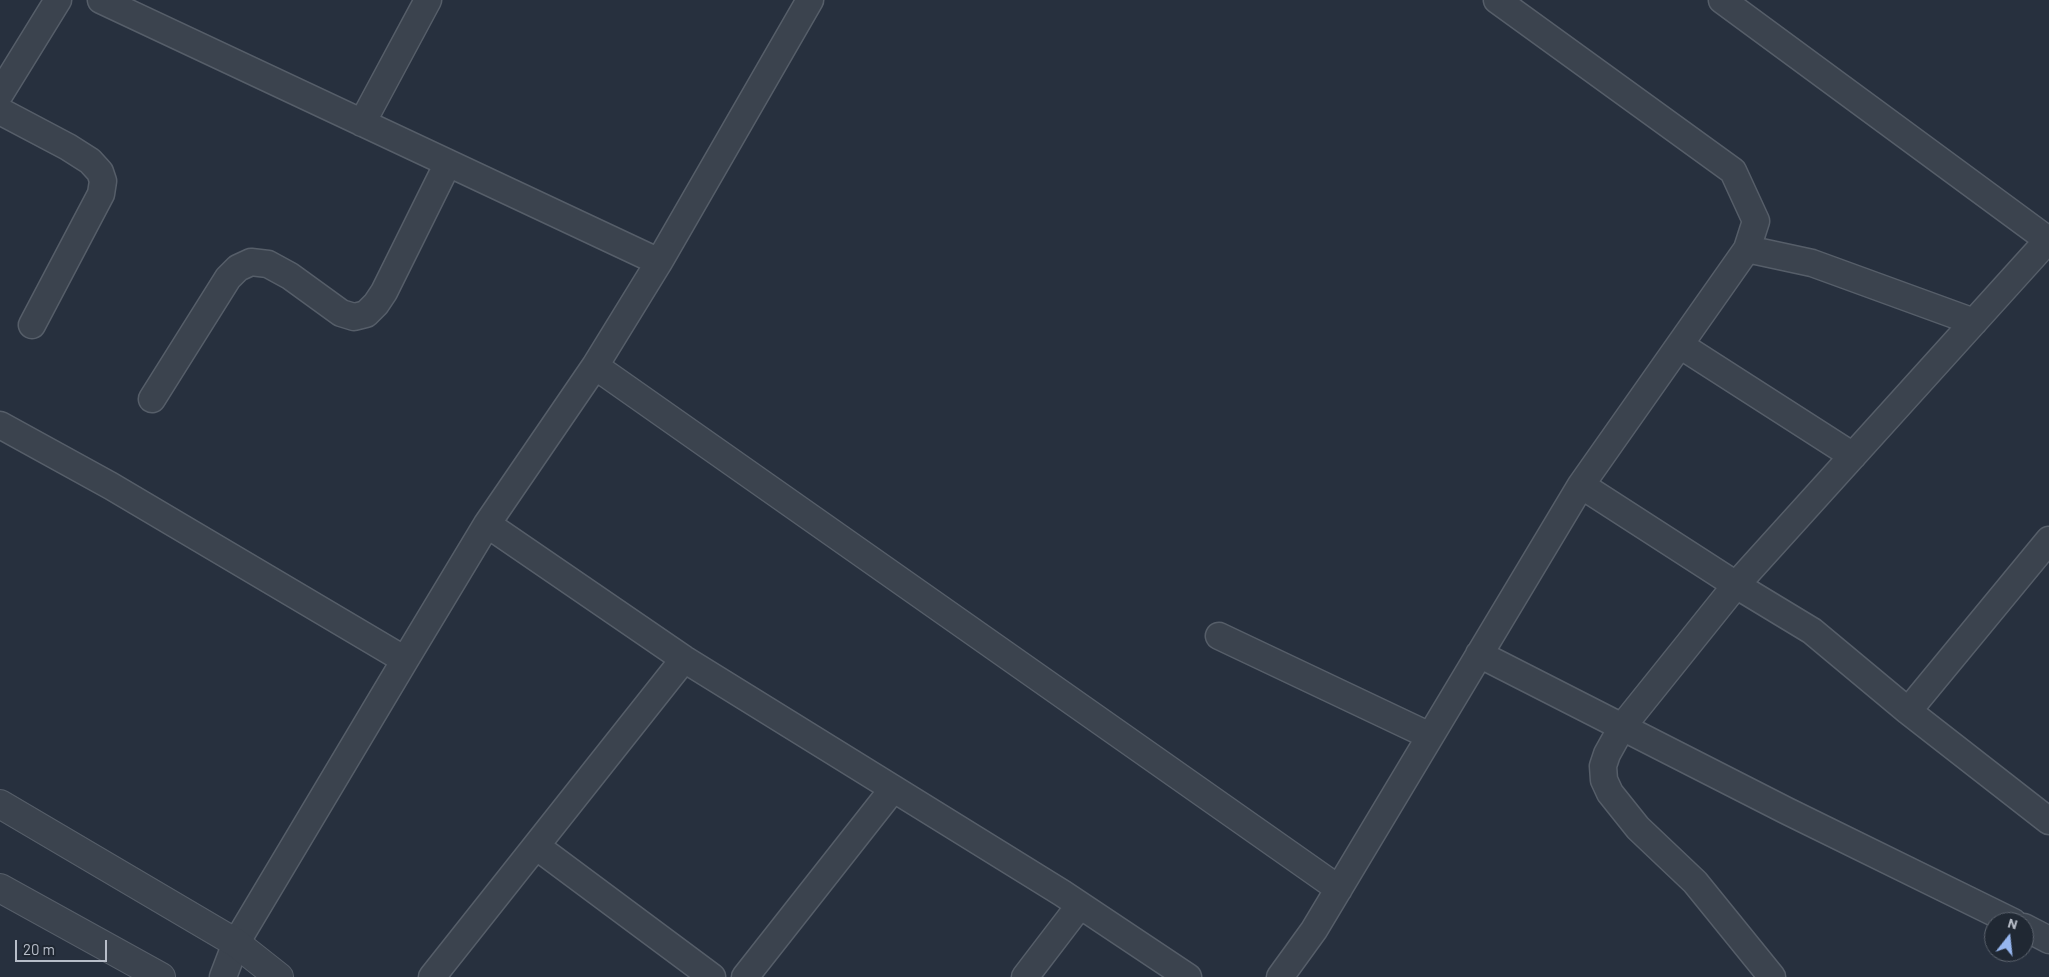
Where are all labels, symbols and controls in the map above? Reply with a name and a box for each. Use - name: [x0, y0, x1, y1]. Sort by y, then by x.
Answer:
- north arrow: [1984, 912, 2034, 962]
- text: N: [2006, 914, 2020, 933]
- scale bar: [18, 930, 110, 962]
- text: 20 m: [23, 940, 55, 958]

